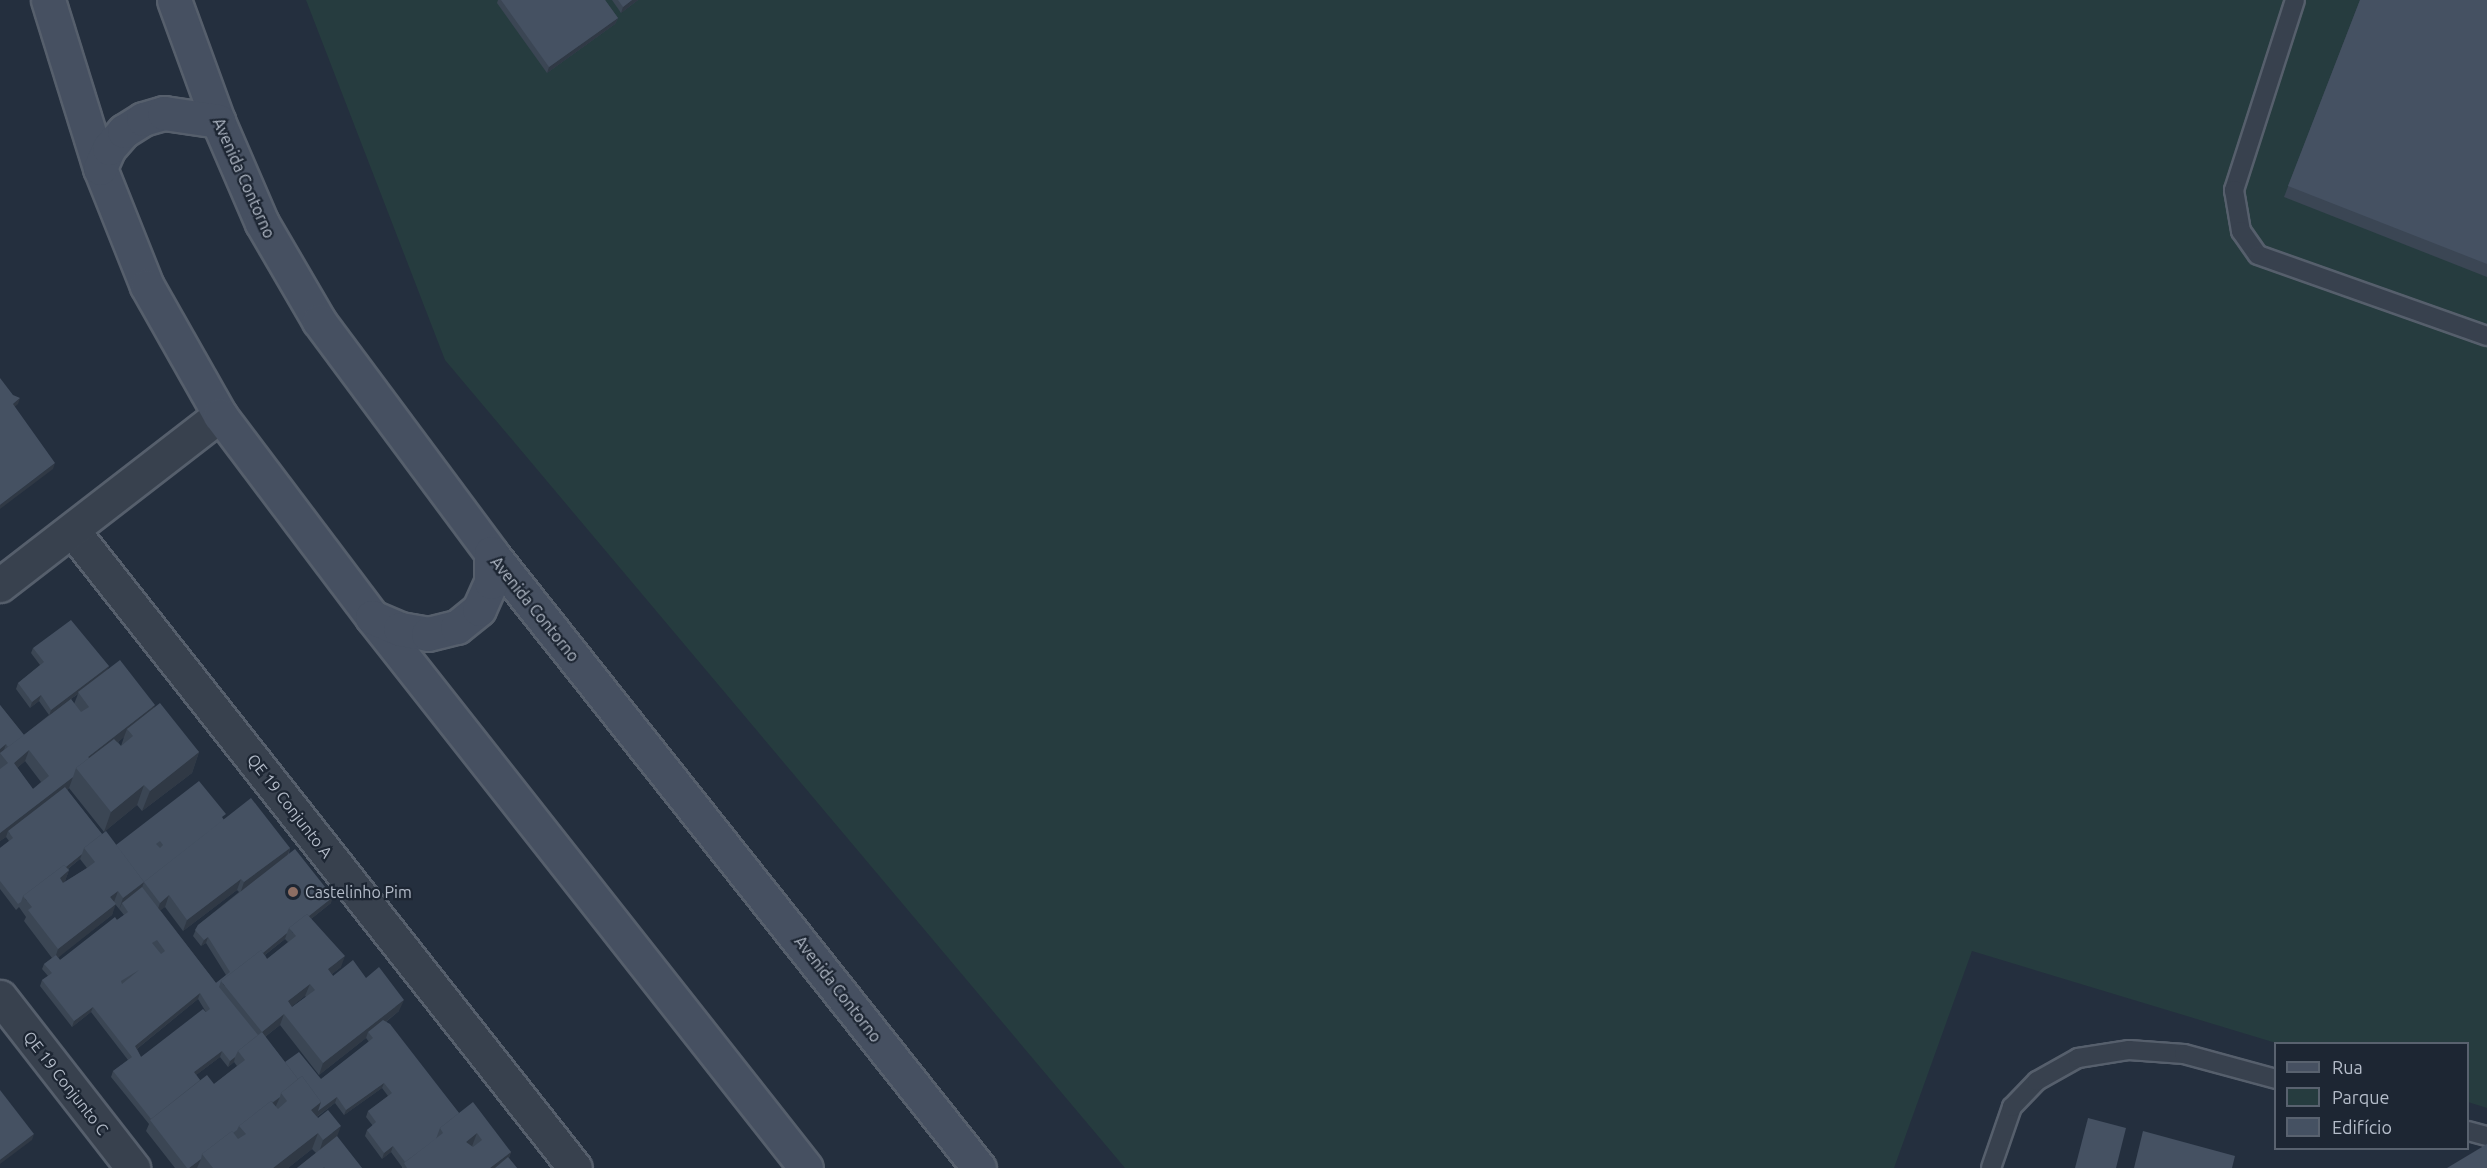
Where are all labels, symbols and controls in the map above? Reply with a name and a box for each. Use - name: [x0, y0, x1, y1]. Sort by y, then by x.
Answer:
- street label: Avenida Contorno: [209, 115, 279, 241]
- street label: Avenida Contorno: [487, 553, 583, 665]
- street label: QE 19 Conjunto A: [243, 750, 337, 862]
- place label: Castelinho Pim: [305, 882, 412, 902]
- marker: Castelinho Pim: [286, 885, 300, 899]
- street label: Avenida Contorno: [791, 932, 885, 1046]
- street label: QE 19 Conjunto C: [20, 1027, 112, 1139]
- legend: [2274, 1042, 2469, 1150]
- text: Rua: [2332, 1057, 2363, 1077]
- text: Parque: [2332, 1087, 2389, 1107]
- text: Edifício: [2332, 1117, 2392, 1137]

